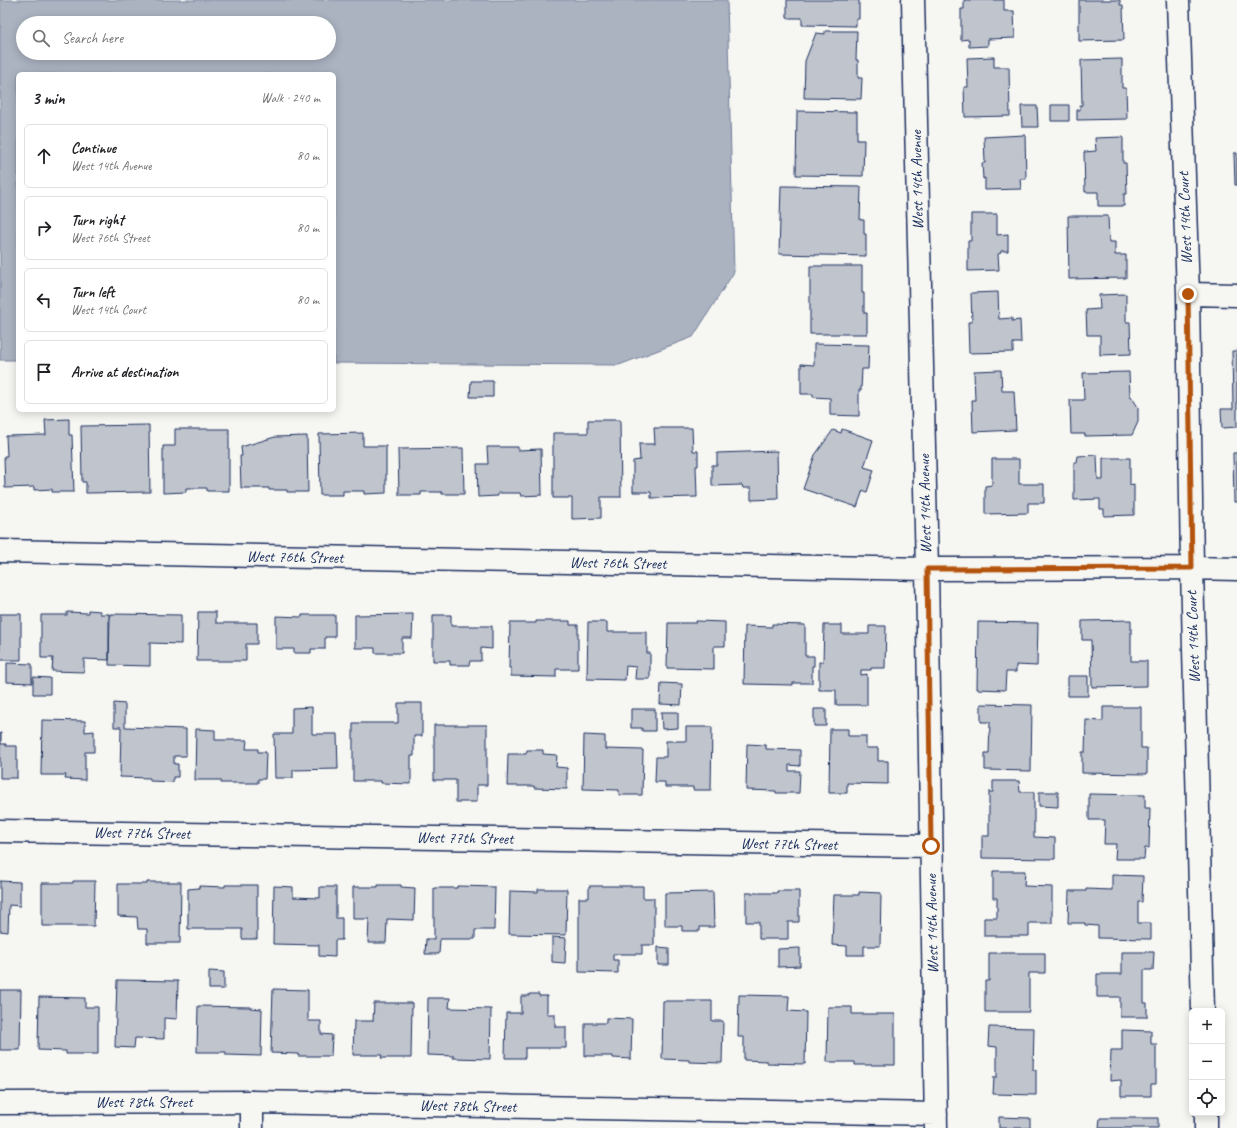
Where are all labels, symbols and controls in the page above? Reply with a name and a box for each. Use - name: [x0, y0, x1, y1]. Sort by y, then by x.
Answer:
- search box: [16, 16, 336, 60]
- icon: search: [30, 27, 52, 49]
- text: Search here: [62, 29, 123, 48]
- text: 3 min: [32, 88, 65, 109]
- text: Walk · 240 m: [261, 90, 320, 106]
- street label: West 14th Avenue: [906, 128, 928, 230]
- text: Continue: [71, 139, 116, 158]
- icon: ahead: [33, 145, 55, 167]
- text: 80 m: [297, 148, 319, 164]
- text: West 14th Avenue: [71, 158, 152, 174]
- street label: West 14th Court: [1173, 170, 1197, 265]
- text: Turn right: [71, 211, 124, 230]
- icon: right: [33, 217, 55, 239]
- text: 80 m: [297, 220, 319, 236]
- text: West 76th Street: [71, 230, 150, 246]
- text: Turn left: [71, 283, 114, 302]
- route end: [1179, 285, 1197, 303]
- icon: left: [33, 289, 55, 311]
- text: 80 m: [297, 292, 319, 308]
- text: West 14th Court: [71, 302, 146, 318]
- icon: arrive: [33, 361, 55, 383]
- text: Arrive at destination: [71, 363, 178, 382]
- street label: West 14th Avenue: [914, 452, 936, 554]
- street label: West 76th Street: [246, 546, 345, 568]
- street label: West 76th Street: [569, 552, 668, 574]
- street label: West 14th Court: [1181, 589, 1205, 684]
- street label: West 77th Street: [93, 822, 192, 844]
- street label: West 77th Street: [416, 827, 515, 849]
- street label: West 77th Street: [740, 833, 839, 855]
- route start: [922, 837, 940, 855]
- street label: West 14th Avenue: [921, 872, 943, 974]
- map controls: [1189, 1008, 1225, 1116]
- button: +: [1189, 1008, 1225, 1044]
- button: −: [1189, 1044, 1225, 1080]
- button: locate: [1189, 1080, 1225, 1116]
- street label: West 78th Street: [96, 1092, 194, 1112]
- street label: West 78th Street: [419, 1095, 518, 1117]

